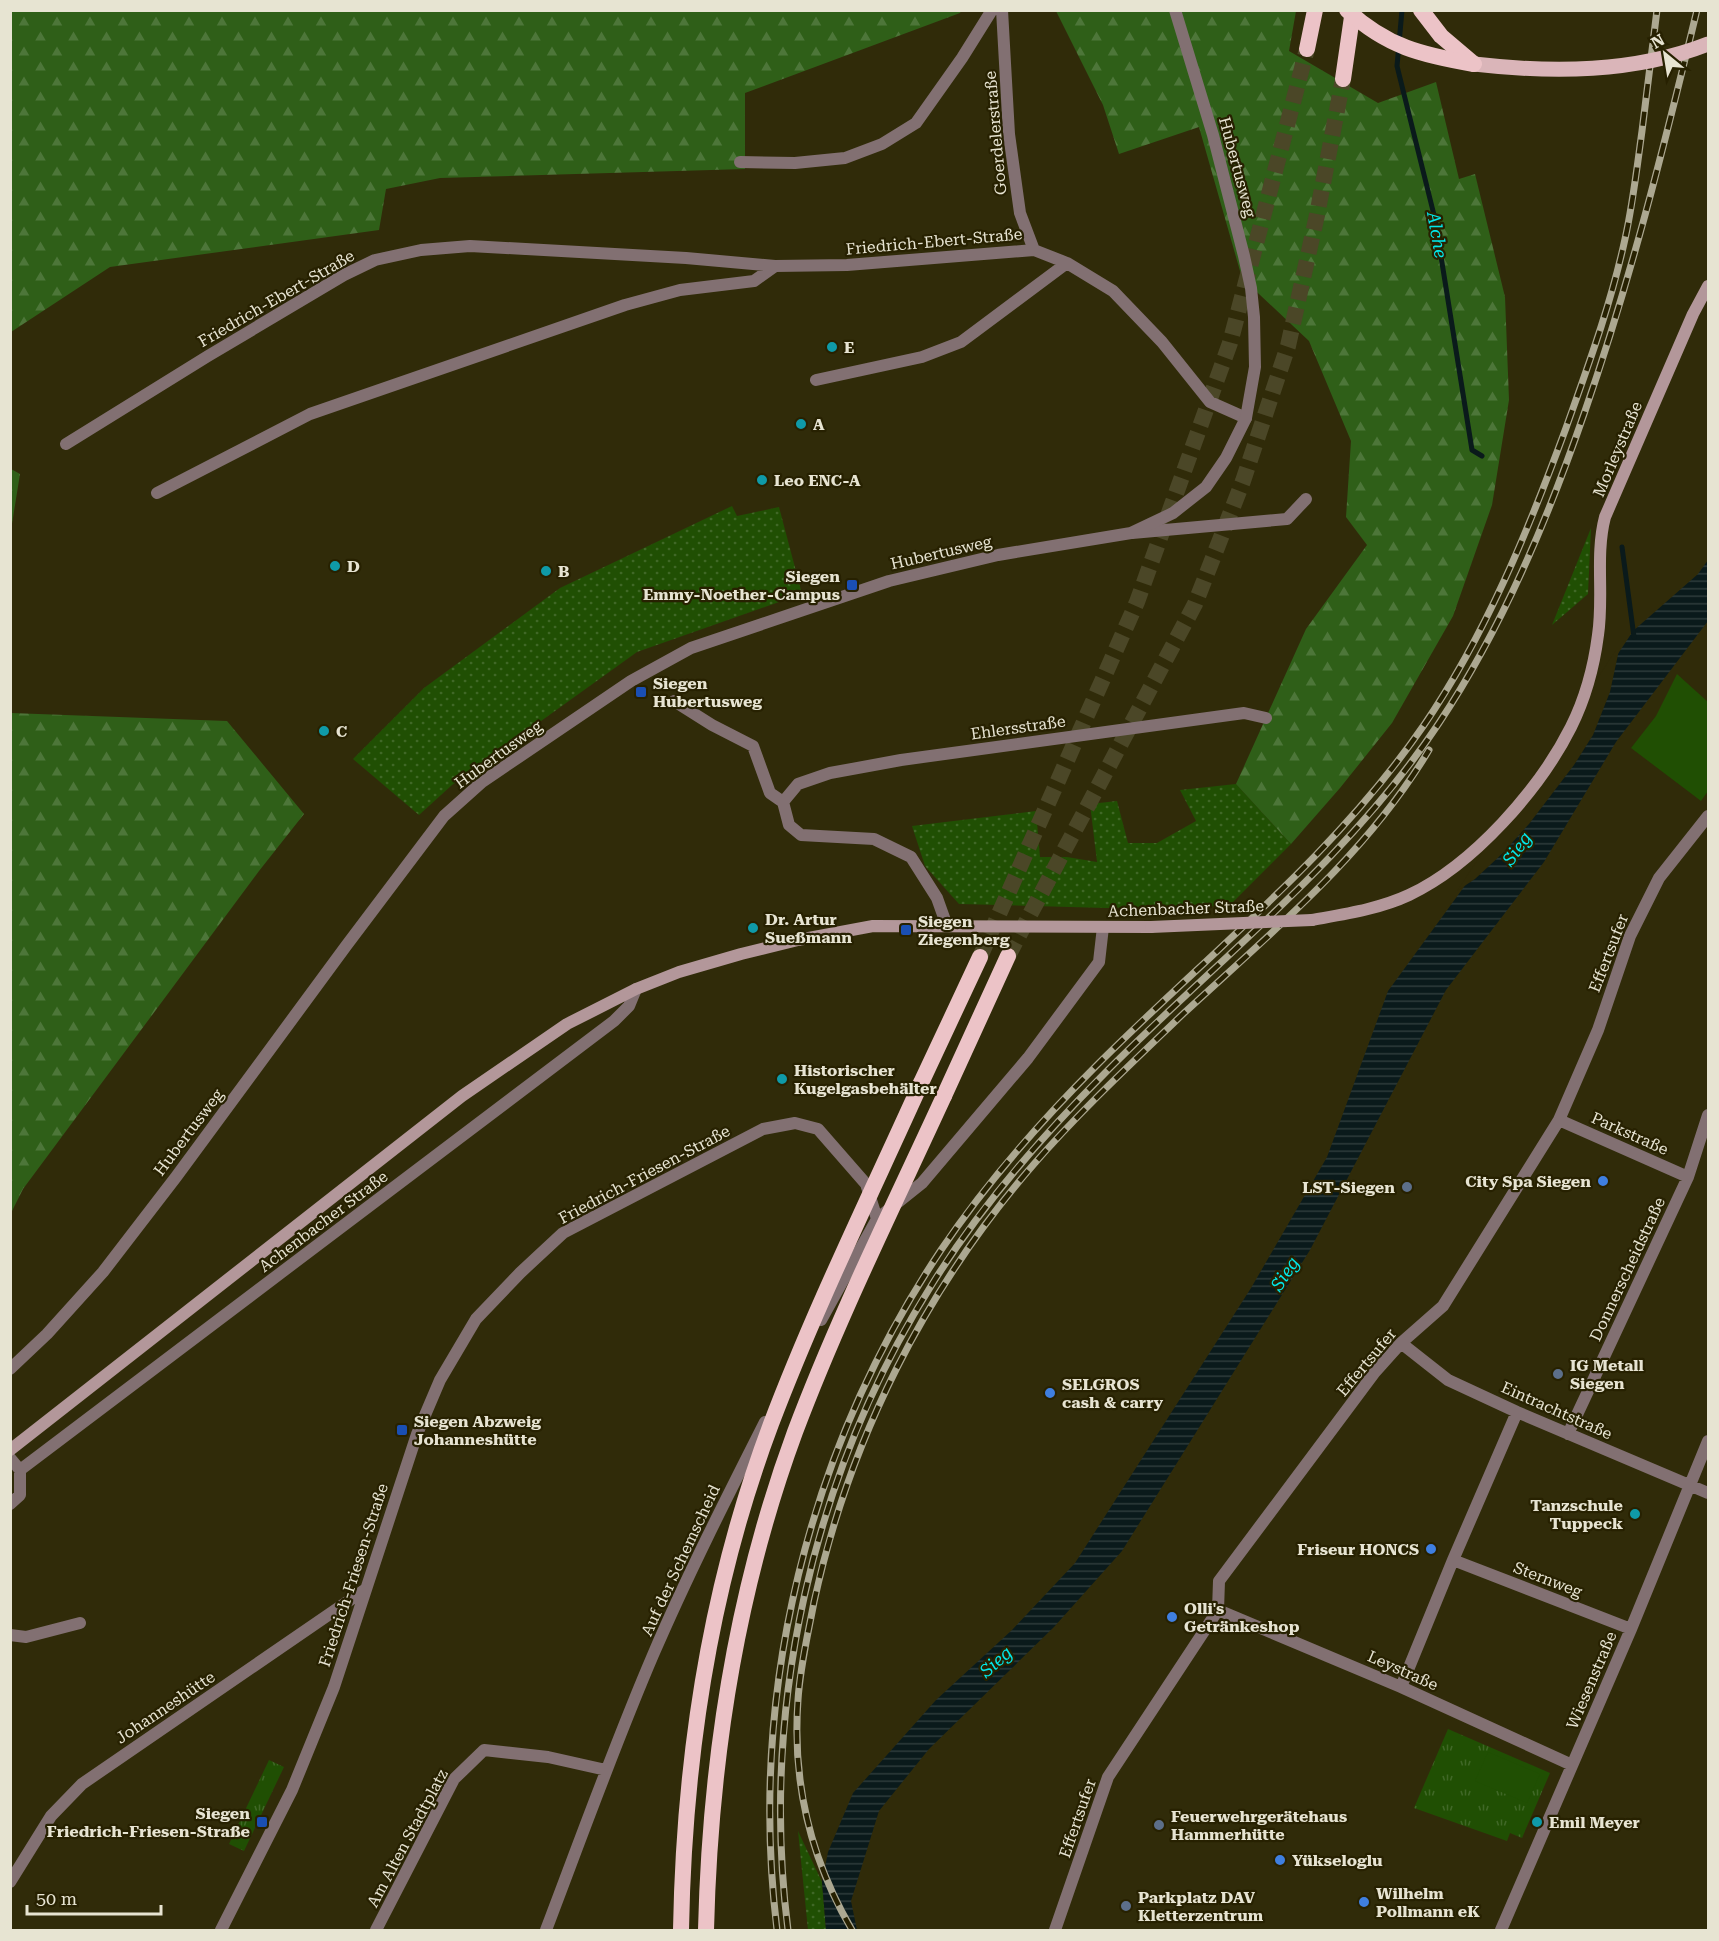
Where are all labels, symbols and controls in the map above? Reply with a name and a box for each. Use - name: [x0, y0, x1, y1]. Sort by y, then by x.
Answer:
- north arrow: [1635, 24, 1695, 84]
- text: N: [1648, 30, 1668, 53]
- street label: Goerdelerstraße: [981, 70, 1010, 196]
- street label: Hubertusweg: [1215, 115, 1260, 220]
- water label: Alche: [1423, 209, 1452, 260]
- street label: Friedrich-Ebert-Straße: [845, 224, 1023, 259]
- street label: Friedrich-Ebert-Straße: [195, 246, 358, 351]
- place label: E: [844, 338, 854, 357]
- marker: E: [825, 340, 839, 354]
- street label: Morleystraße: [1589, 398, 1646, 500]
- place label: A: [813, 415, 825, 434]
- marker: A: [794, 417, 808, 431]
- place label: Leo ENC-A: [774, 471, 861, 490]
- marker: Leo ENC-A: [755, 473, 769, 487]
- street label: Hubertusweg: [889, 531, 994, 573]
- place label: D: [347, 557, 360, 576]
- marker: D: [328, 559, 342, 573]
- place label: B: [558, 562, 570, 581]
- marker: B: [539, 564, 553, 578]
- place label: Siegen Emmy-Noether-Campus: [643, 567, 840, 604]
- marker: Siegen Emmy-Noether-Campus: [845, 578, 859, 592]
- place label: Siegen Hubertusweg: [653, 674, 762, 711]
- marker: Siegen Hubertusweg: [634, 685, 648, 699]
- street label: Ehlersstraße: [969, 711, 1067, 744]
- street label: Hubertusweg: [451, 716, 546, 792]
- place label: C: [336, 722, 347, 741]
- marker: C: [317, 724, 331, 738]
- water label: Sieg: [1497, 828, 1536, 870]
- street label: Achenbacher Straße: [1108, 896, 1265, 921]
- place label: Dr. Artur Sueßmann: [765, 910, 852, 947]
- street label: Effertsufer: [1585, 911, 1632, 995]
- place label: Siegen Ziegenberg: [918, 912, 1010, 949]
- marker: Dr. Artur Sueßmann: [746, 921, 760, 935]
- marker: Siegen Ziegenberg: [899, 923, 913, 937]
- place label: Historischer Kugelgasbehälter: [794, 1061, 937, 1098]
- marker: Historischer Kugelgasbehälter: [775, 1072, 789, 1086]
- street label: Hubertusweg: [150, 1085, 228, 1179]
- street label: Parkstraße: [1588, 1108, 1672, 1159]
- street label: Friedrich-Friesen-Straße: [555, 1121, 733, 1228]
- street label: Achenbacher Straße: [255, 1167, 392, 1276]
- place label: City Spa Siegen: [1465, 1172, 1591, 1191]
- marker: City Spa Siegen: [1596, 1174, 1610, 1188]
- place label: LST-Siegen: [1302, 1178, 1395, 1197]
- marker: LST-Siegen: [1400, 1180, 1414, 1194]
- street label: Donnerscheidstraße: [1586, 1194, 1669, 1344]
- water label: Sieg: [1265, 1253, 1303, 1295]
- street label: Effertsufer: [1333, 1324, 1400, 1400]
- place label: IG Metall Siegen: [1570, 1356, 1645, 1393]
- marker: IG Metall Siegen: [1551, 1367, 1565, 1381]
- place label: SELGROS cash & carry: [1062, 1375, 1164, 1412]
- street label: Eintrachtstraße: [1498, 1378, 1615, 1443]
- marker: SELGROS cash & carry: [1043, 1386, 1057, 1400]
- place label: Siegen Abzweig Johanneshütte: [414, 1412, 541, 1449]
- marker: Siegen Abzweig Johanneshütte: [395, 1423, 409, 1437]
- street label: Friedrich-Friesen-Straße: [315, 1481, 392, 1669]
- street label: Auf der Schemscheid: [637, 1482, 724, 1639]
- place label: Tanzschule Tuppeck: [1530, 1496, 1623, 1533]
- marker: Tanzschule Tuppeck: [1628, 1507, 1642, 1521]
- place label: Friseur HONCS: [1297, 1540, 1419, 1559]
- marker: Friseur HONCS: [1424, 1542, 1438, 1556]
- street label: Sternweg: [1511, 1558, 1586, 1602]
- place label: Olli's Getränkeshop: [1184, 1599, 1300, 1636]
- marker: Olli's Getränkeshop: [1165, 1610, 1179, 1624]
- street label: Wiesenstraße: [1562, 1628, 1621, 1732]
- water label: Sieg: [974, 1642, 1016, 1682]
- street label: Leystraße: [1365, 1646, 1441, 1695]
- street label: Johanneshütte: [112, 1667, 219, 1748]
- street label: Am Alten Stadtplatz: [363, 1766, 452, 1910]
- street label: Effertsufer: [1055, 1776, 1100, 1860]
- place label: Siegen Friedrich-Friesen-Straße: [47, 1804, 250, 1841]
- place label: Feuerwehrgerätehaus Hammerhütte: [1171, 1807, 1347, 1844]
- place label: Emil Meyer: [1549, 1813, 1640, 1832]
- marker: Siegen Friedrich-Friesen-Straße: [255, 1815, 269, 1829]
- marker: Emil Meyer: [1530, 1815, 1544, 1829]
- marker: Feuerwehrgerätehaus Hammerhütte: [1152, 1818, 1166, 1832]
- place label: Yükseloglu: [1292, 1851, 1383, 1870]
- marker: Yükseloglu: [1273, 1853, 1287, 1867]
- scale bar: [27, 1878, 160, 1916]
- place label: Wilhelm Pollmann eK: [1376, 1884, 1480, 1921]
- text: 50 m: [36, 1888, 77, 1909]
- place label: Parkplatz DAV Kletterzentrum: [1138, 1888, 1264, 1925]
- marker: Wilhelm Pollmann eK: [1357, 1895, 1371, 1909]
- marker: Parkplatz DAV Kletterzentrum: [1119, 1899, 1133, 1913]

